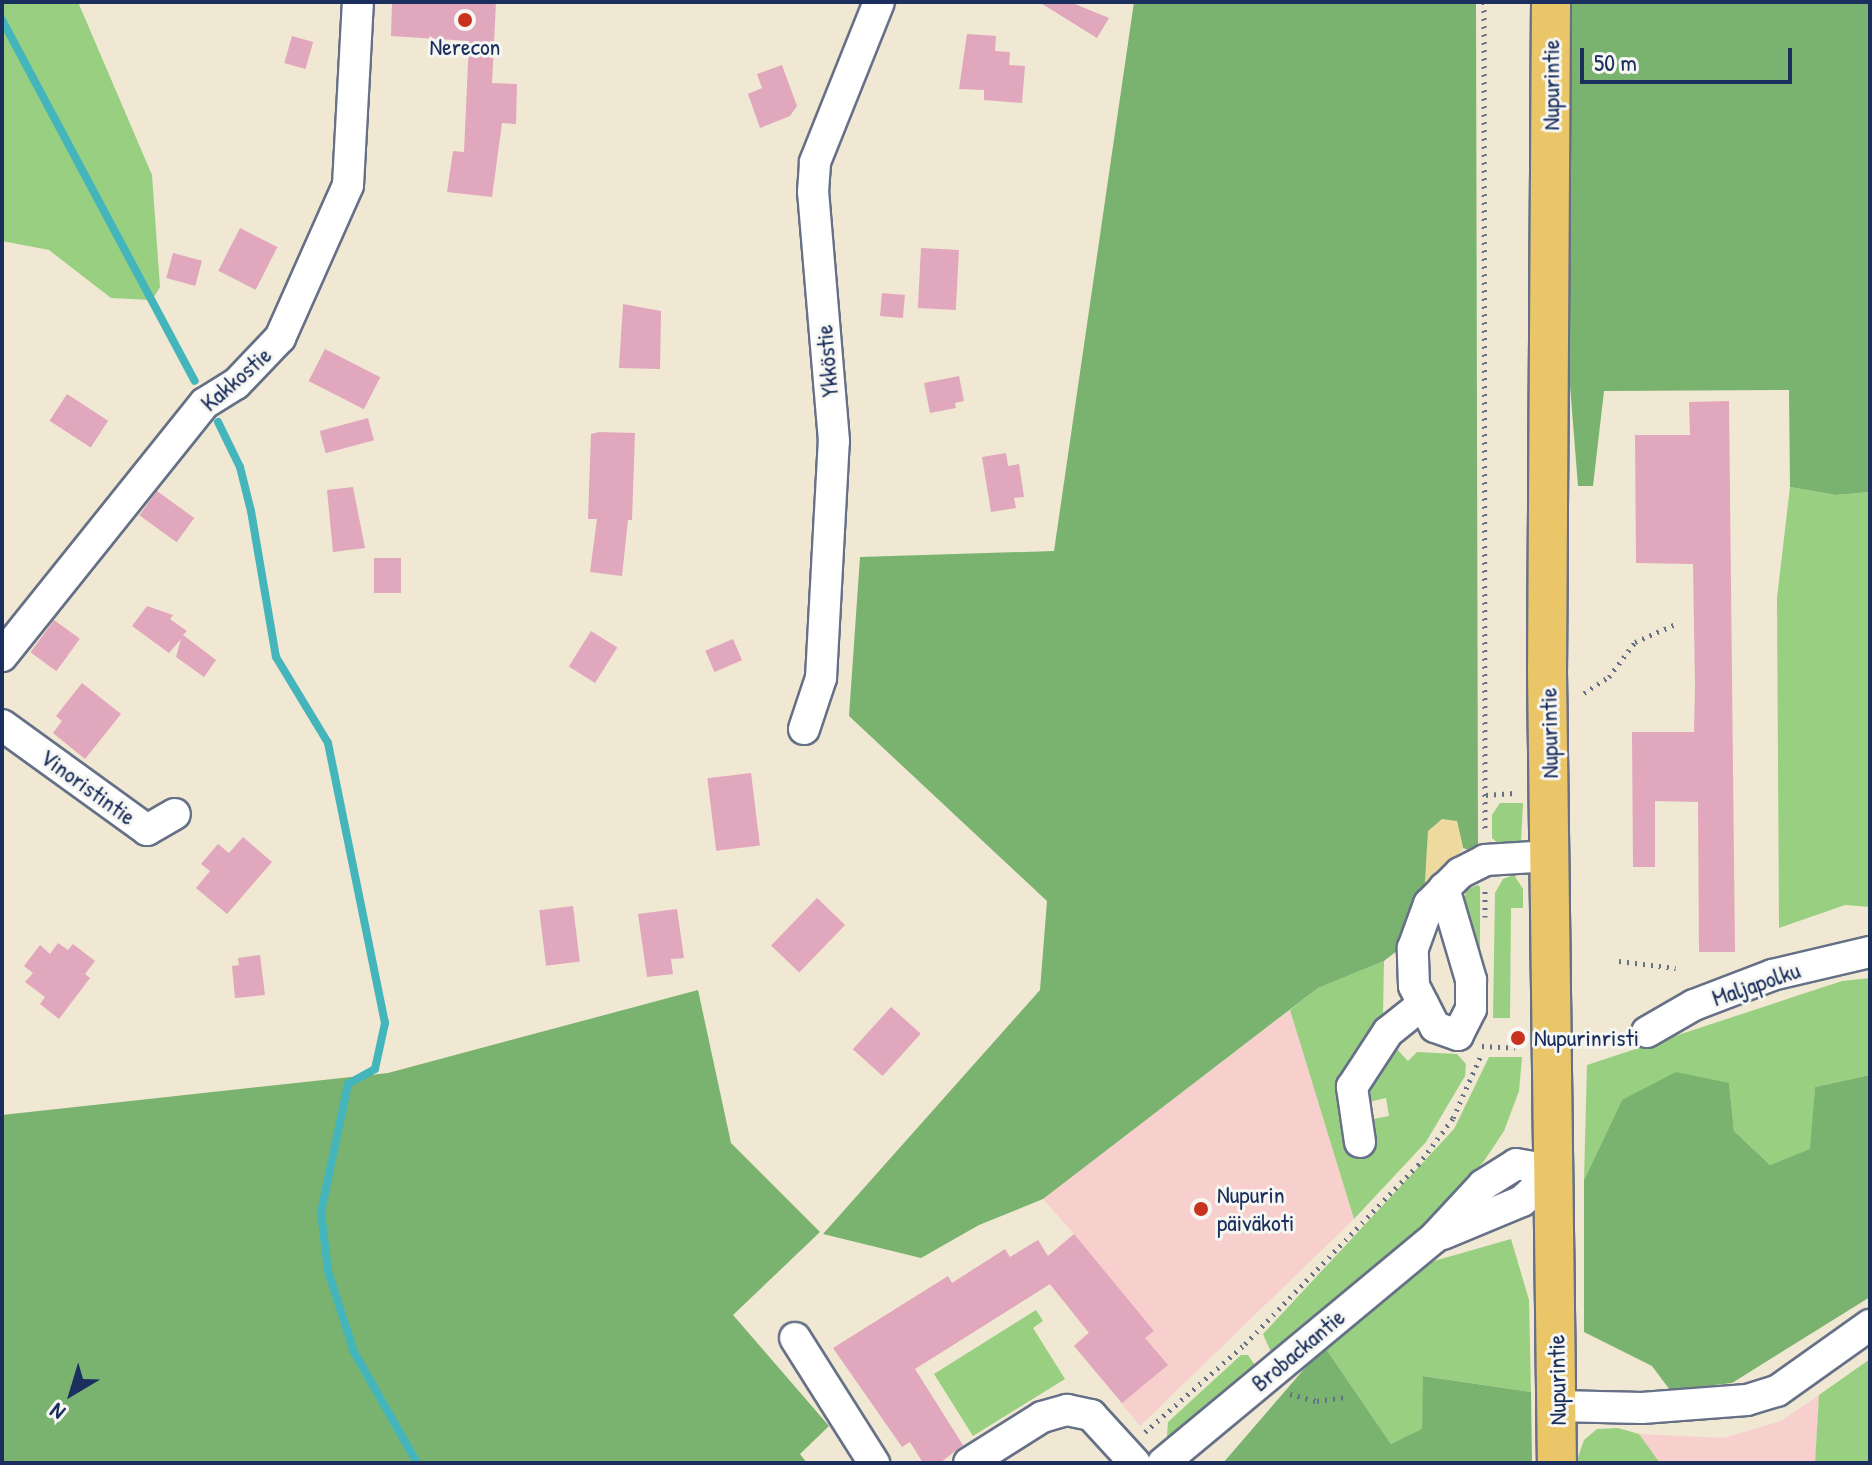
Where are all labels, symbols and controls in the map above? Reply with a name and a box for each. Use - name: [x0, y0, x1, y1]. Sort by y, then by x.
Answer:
- marker: Nerecon: [456, 11, 474, 29]
- scale bar: [1584, 32, 1796, 82]
- place label: Nerecon: [430, 33, 500, 61]
- street label: Nupurintie: [1537, 40, 1565, 130]
- text: 50 m: [1594, 46, 1637, 78]
- street label: Ykköstie: [809, 324, 845, 398]
- street label: Kakkostie: [195, 341, 277, 417]
- street label: Nupurintie: [1534, 687, 1564, 779]
- street label: Vinoristintie: [35, 743, 141, 831]
- street label: Maljapolku: [1708, 956, 1804, 1012]
- place label: Nupurinristi: [1534, 1024, 1639, 1052]
- marker: Nupurinristi: [1509, 1029, 1527, 1047]
- place label: Nupurin päiväkoti: [1217, 1181, 1294, 1237]
- marker: Nupurin päiväkoti: [1192, 1200, 1210, 1218]
- street label: Brobackantie: [1245, 1303, 1351, 1397]
- street label: Nupurintie: [1542, 1334, 1572, 1426]
- north arrow: [32, 1353, 112, 1433]
- text: N: [43, 1396, 71, 1427]

